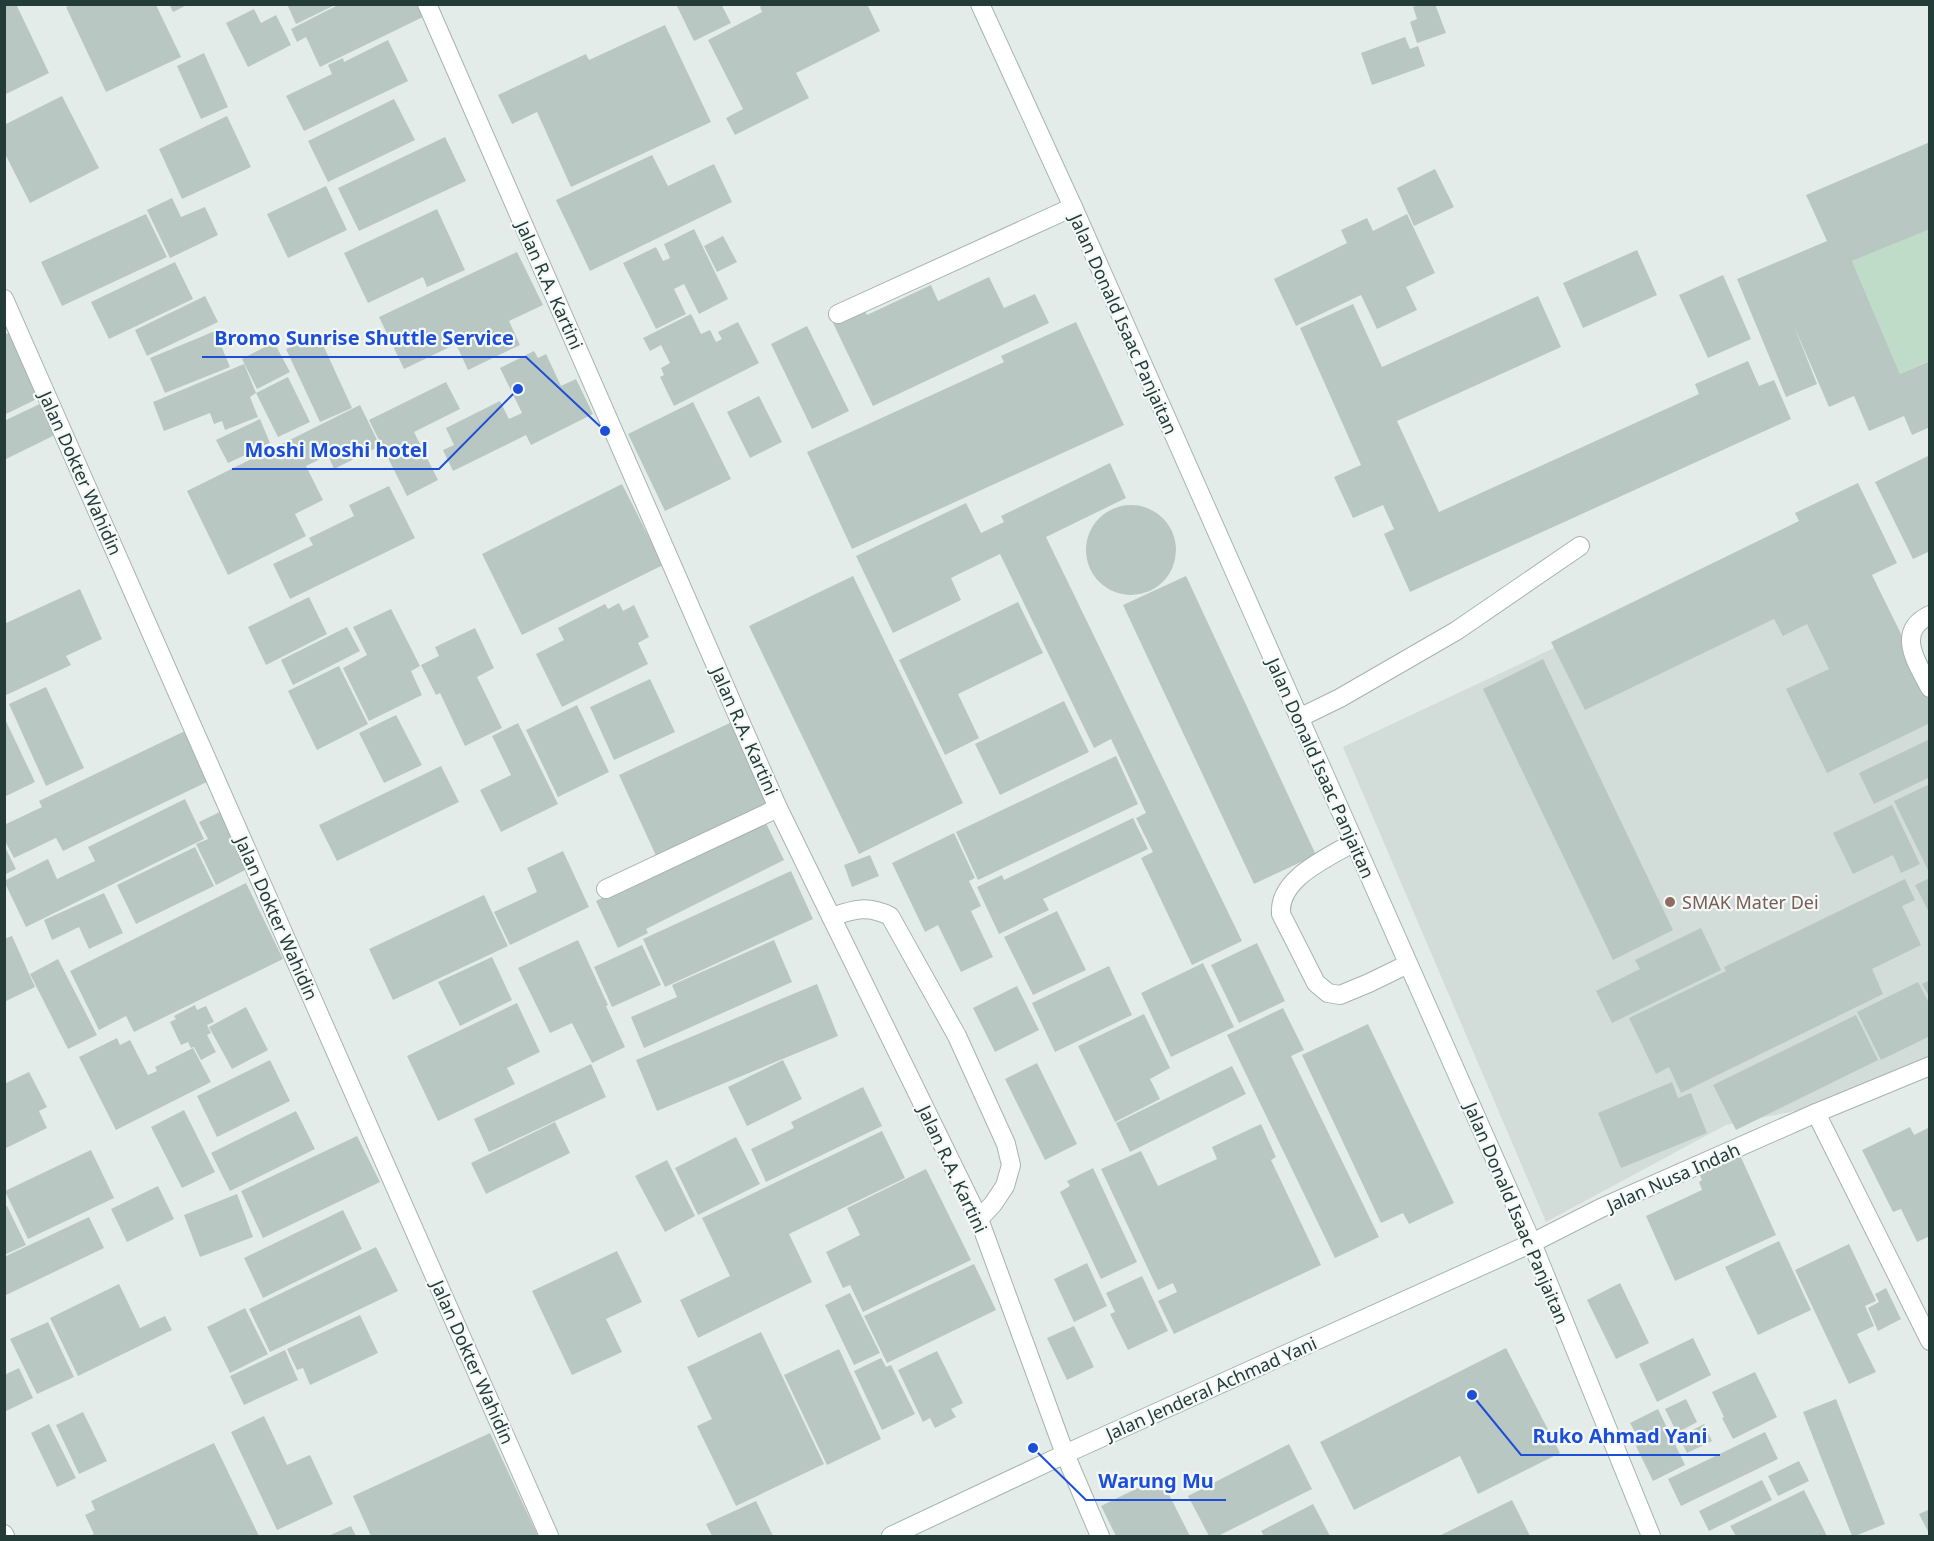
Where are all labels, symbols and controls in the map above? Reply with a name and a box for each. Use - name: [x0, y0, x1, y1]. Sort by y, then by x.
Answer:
- street label: Jalan Donald Isaac Panjaitan: [1064, 208, 1184, 438]
- street label: Jalan R.A. Kartini: [510, 215, 589, 353]
- callout: Bromo Sunrise Shuttle Service: [202, 319, 526, 357]
- text: Bromo Sunrise Shuttle Service: [214, 324, 514, 351]
- street label: Jalan Dokter Wahidin: [33, 385, 128, 559]
- callout: Moshi Moshi hotel: [232, 431, 439, 469]
- text: Moshi Moshi hotel: [244, 436, 428, 463]
- street label: Jalan Donald Isaac Panjaitan: [1261, 652, 1381, 882]
- street label: Jalan R.A. Kartini: [705, 661, 784, 799]
- street label: Jalan Dokter Wahidin: [229, 830, 324, 1004]
- place label: SMAK Mater Dei: [1682, 890, 1819, 914]
- marker: SMAK Mater Dei: [1663, 895, 1677, 909]
- street label: Jalan Donald Isaac Panjaitan: [1459, 1097, 1575, 1328]
- street label: Jalan R.A. Kartini: [912, 1100, 993, 1237]
- street label: Jalan Nusa Indah: [1601, 1137, 1743, 1218]
- street label: Jalan Dokter Wahidin: [425, 1274, 520, 1448]
- street label: Jalan Jenderal Achmad Yani: [1100, 1331, 1320, 1446]
- callout: Ruko Ahmad Yani: [1521, 1417, 1720, 1455]
- text: Ruko Ahmad Yani: [1533, 1422, 1707, 1449]
- callout: Warung Mu: [1086, 1462, 1226, 1500]
- text: Warung Mu: [1098, 1467, 1214, 1494]

